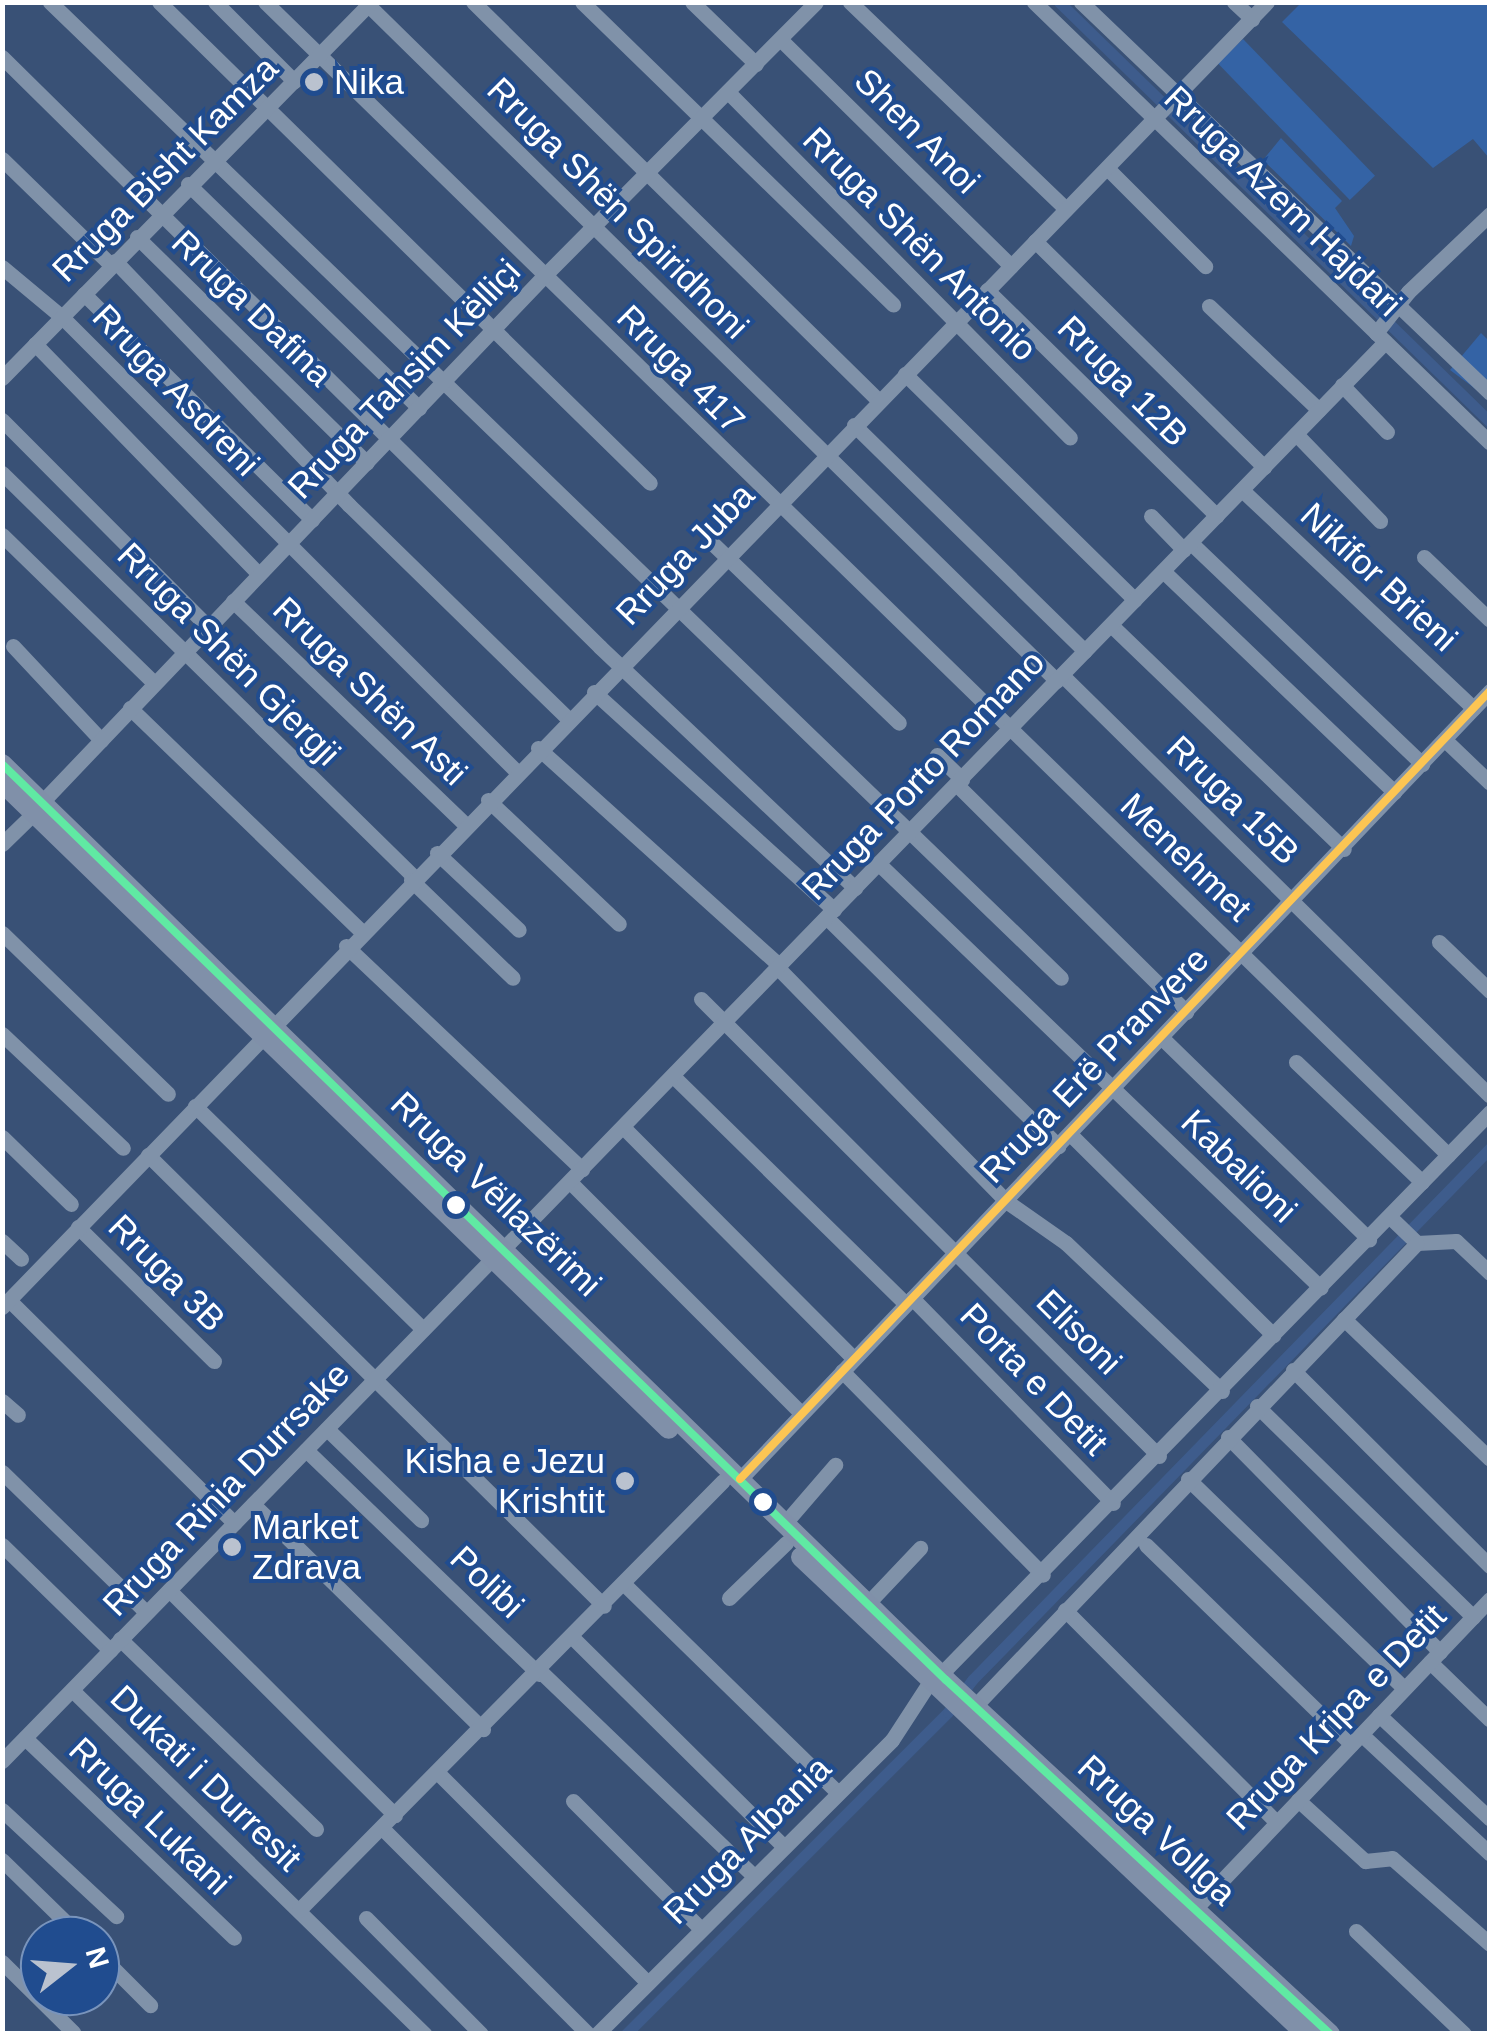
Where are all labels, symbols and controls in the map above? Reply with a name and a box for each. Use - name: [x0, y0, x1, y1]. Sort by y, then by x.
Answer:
- street label: Rruga Bisht Kamza: [44, 48, 286, 290]
- street label: Shen Anoi: [845, 59, 989, 203]
- place label: Nika: [334, 61, 404, 103]
- street label: Rruga Shën Spiridhoni: [479, 69, 757, 347]
- marker: Nika: [303, 71, 325, 93]
- street label: Rruga Azem Hajdari: [1155, 76, 1411, 326]
- street label: Rruga Shën Antonio: [794, 118, 1046, 370]
- street label: Rruga Dafina: [163, 221, 341, 395]
- street label: Rruga Tahsim Këlliçi: [279, 250, 529, 508]
- street label: Rruga Asdreni: [83, 295, 269, 485]
- street label: Rruga 417: [608, 296, 754, 442]
- street label: Rruga 12B: [1049, 307, 1197, 455]
- street label: Rruga Juba: [607, 474, 763, 634]
- street label: Nikifor Brieni: [1292, 494, 1466, 660]
- street label: Rruga Shën Gjergji: [109, 534, 349, 774]
- street label: Rruga Shën Asti: [264, 587, 476, 795]
- street label: Rruga Porto Romano: [793, 641, 1053, 909]
- street label: Rruga 15B: [1158, 727, 1308, 873]
- street label: Menehmet: [1112, 784, 1260, 930]
- street label: Rruga Erë Pranvere: [971, 938, 1217, 1192]
- street label: Rruga Vëllazërimi: [382, 1083, 610, 1305]
- street label: Kabalioni: [1173, 1101, 1305, 1231]
- unlabelled marker: [446, 1195, 466, 1215]
- street label: Rruga 3B: [100, 1206, 234, 1340]
- street label: Elisoni: [1028, 1281, 1130, 1383]
- street label: Porta e Detit: [951, 1294, 1117, 1464]
- street label: Rruga Rinia Durrsake: [94, 1353, 358, 1625]
- place label: Kisha e Jezu Krishtit: [405, 1440, 605, 1522]
- marker: Kisha e Jezu Krishtit: [614, 1470, 636, 1492]
- unlabelled marker: [753, 1492, 773, 1512]
- place label: Market Zdrava: [252, 1506, 361, 1588]
- marker: Market Zdrava: [221, 1536, 243, 1558]
- street label: Polibi: [442, 1537, 532, 1627]
- street label: Rruga Kripa e Detit: [1218, 1595, 1454, 1839]
- street label: Dukati i Durresit: [102, 1676, 310, 1880]
- street label: Rruga Lukani: [61, 1729, 239, 1903]
- street label: Rruga Vollga: [1069, 1746, 1245, 1914]
- street label: Rruga Albania: [654, 1747, 840, 1933]
- north arrow: [20, 1916, 120, 2016]
- text: N: [79, 1943, 115, 1972]

